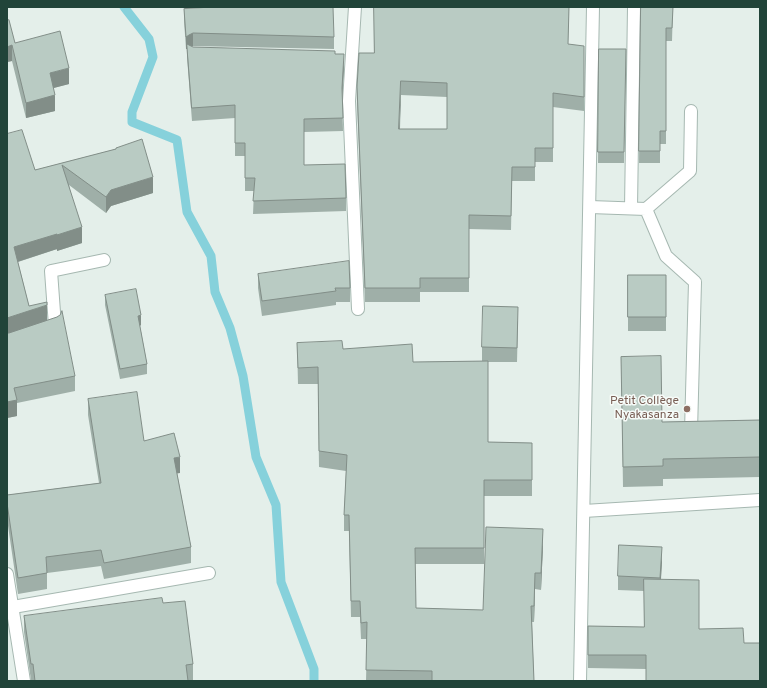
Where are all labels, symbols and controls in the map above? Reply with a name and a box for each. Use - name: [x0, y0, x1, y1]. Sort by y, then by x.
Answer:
- place label: Petit Collège Nyakasanza: [610, 395, 679, 423]
- marker: Petit Collège Nyakasanza: [682, 404, 692, 414]

